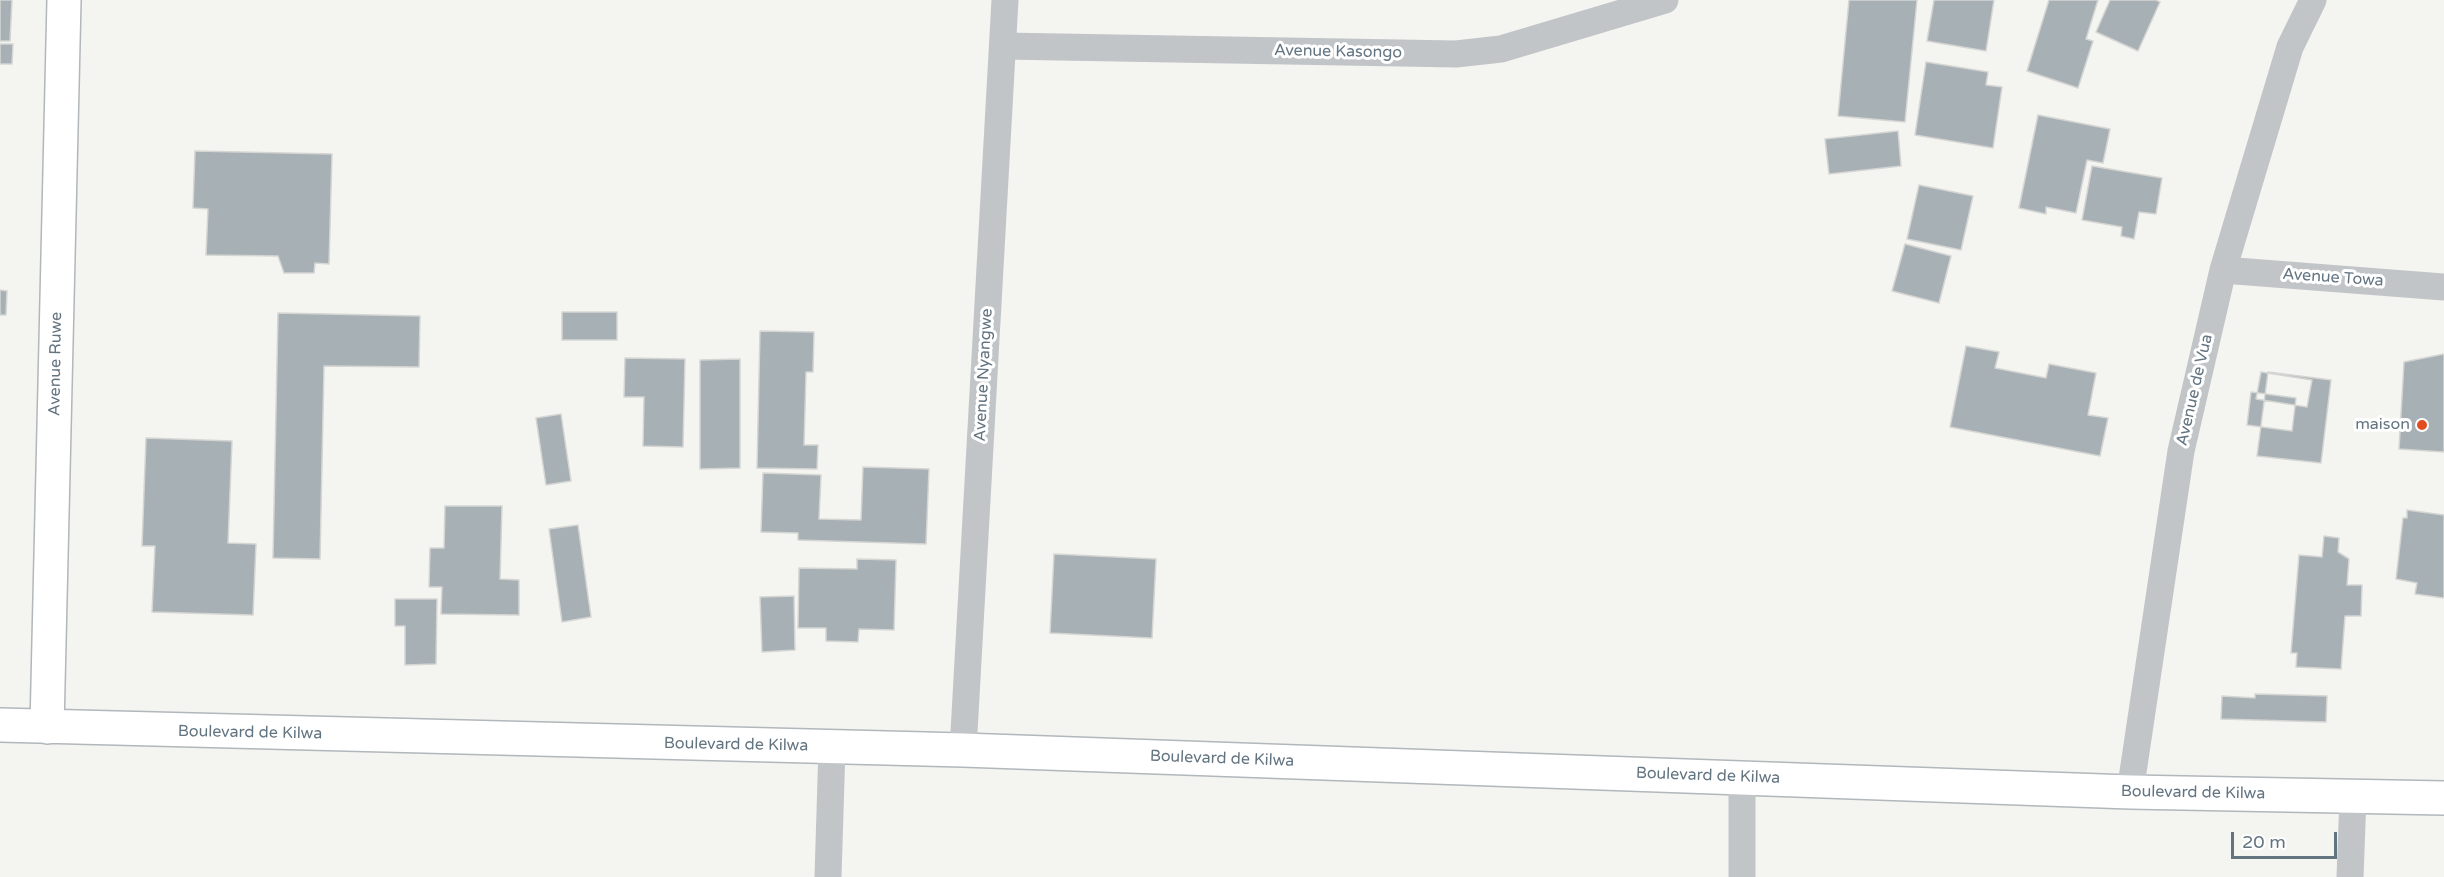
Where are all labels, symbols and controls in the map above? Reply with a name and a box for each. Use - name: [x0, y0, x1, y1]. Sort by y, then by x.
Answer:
- street label: Avenue Kasongo: [1274, 41, 1402, 63]
- street label: Avenue Towa: [2282, 265, 2384, 291]
- street label: Avenue Nyangwe: [971, 308, 997, 442]
- street label: Avenue Ruwe: [45, 312, 67, 416]
- street label: Avenue de Vua: [2173, 332, 2217, 448]
- place label: maison: [2355, 415, 2410, 435]
- marker: maison: [2415, 418, 2429, 432]
- street label: Boulevard de Kilwa: [178, 722, 322, 744]
- street label: Boulevard de Kilwa: [664, 734, 808, 756]
- street label: Boulevard de Kilwa: [1149, 747, 1295, 771]
- street label: Boulevard de Kilwa: [1635, 764, 1781, 788]
- street label: Boulevard de Kilwa: [2121, 782, 2265, 804]
- scale bar: [2234, 820, 2340, 858]
- text: 20 m: [2242, 831, 2286, 853]

